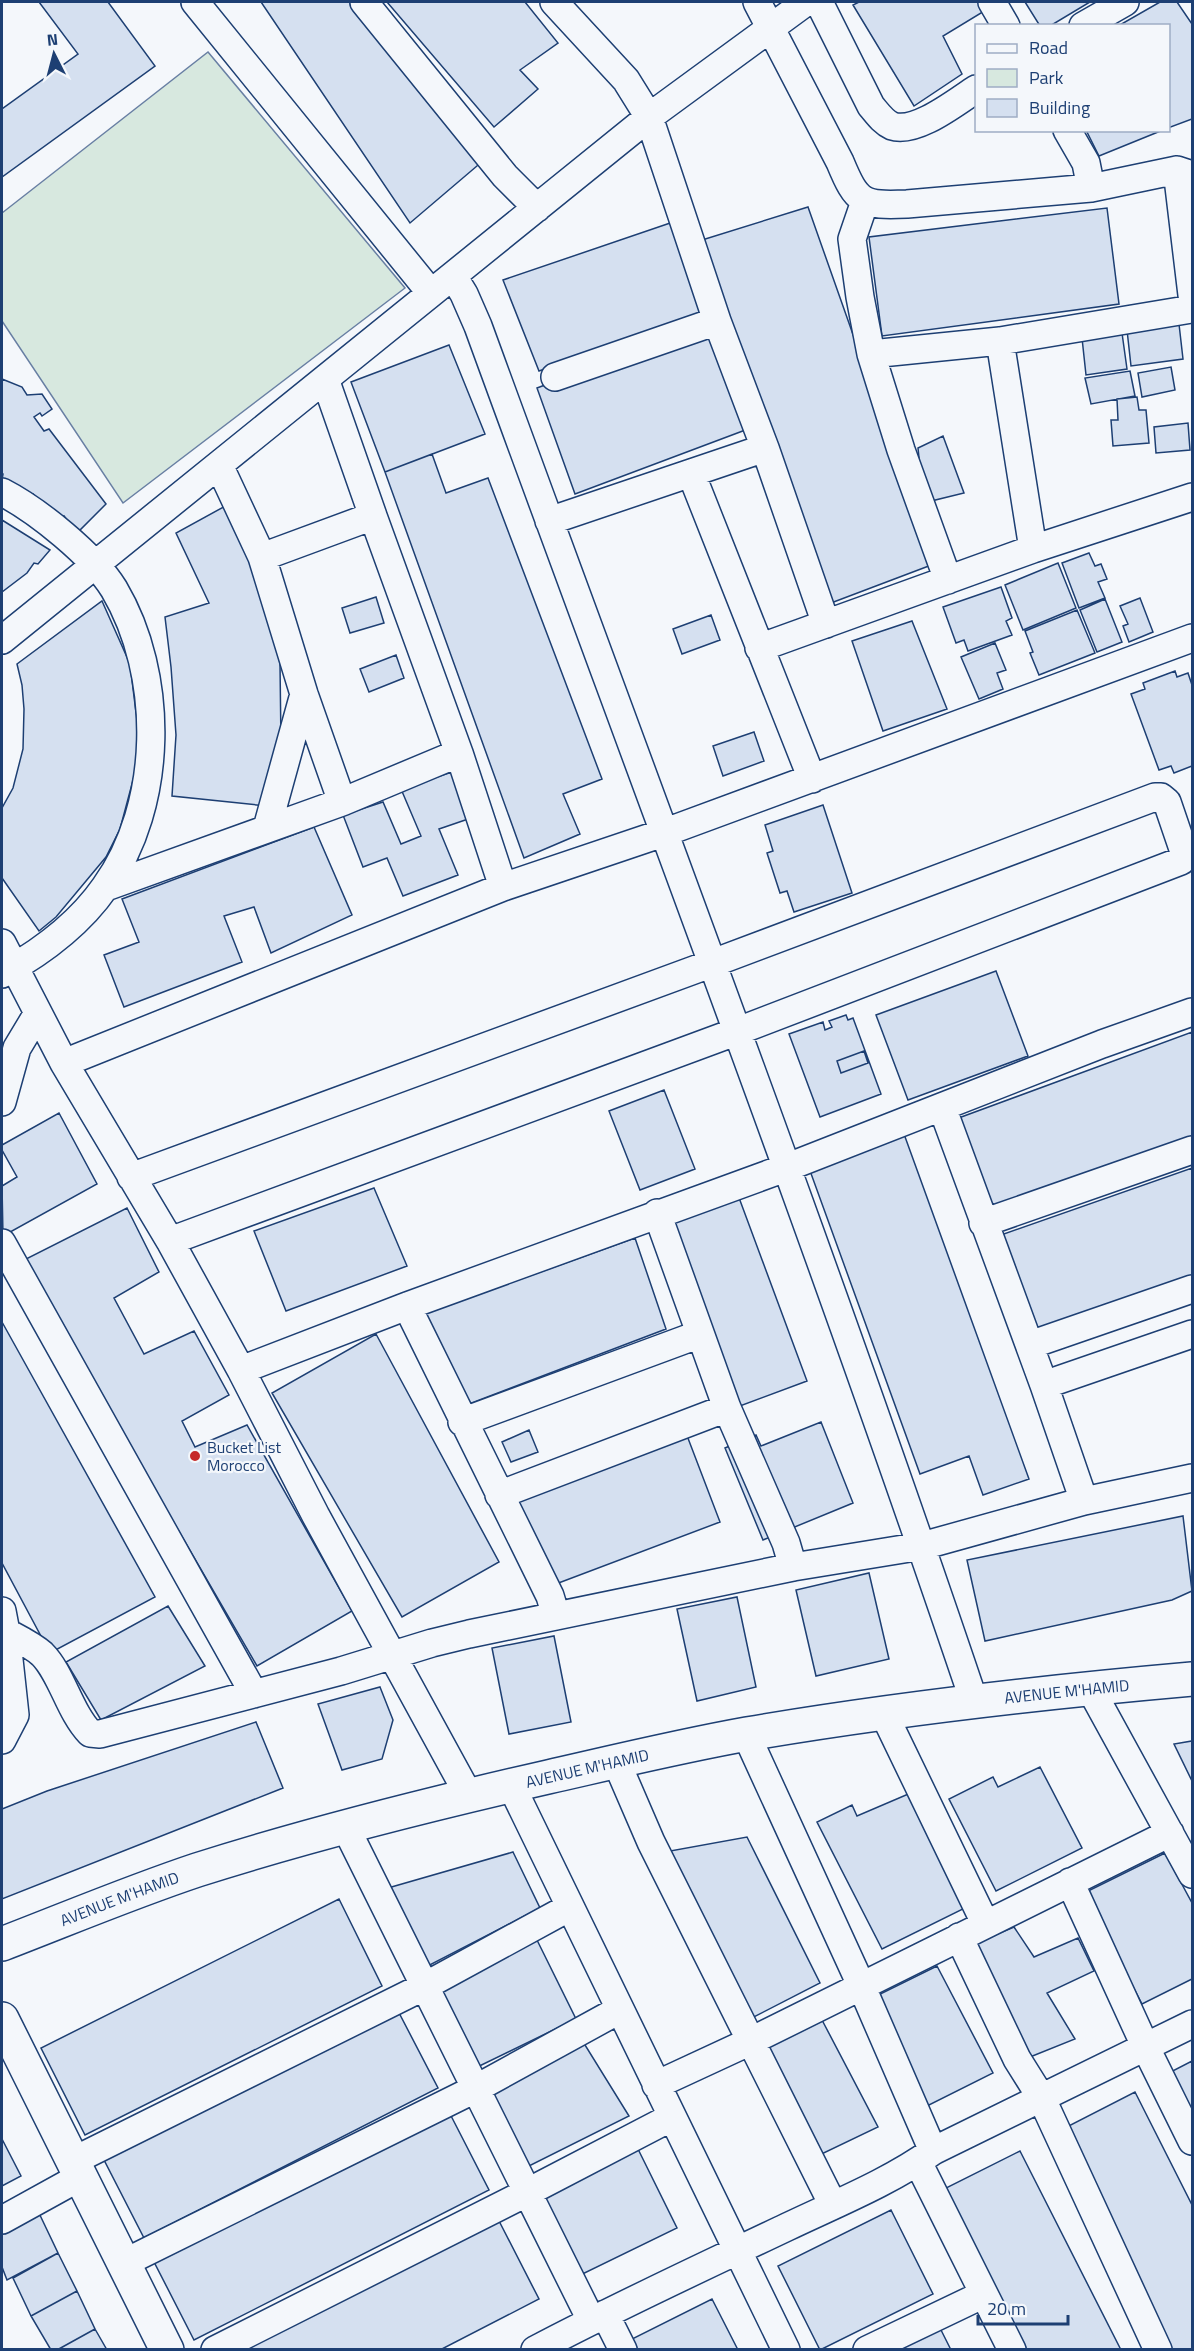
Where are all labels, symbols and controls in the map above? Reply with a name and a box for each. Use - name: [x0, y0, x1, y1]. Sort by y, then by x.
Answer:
- north arrow: [24, 24, 84, 84]
- legend: [975, 24, 1170, 132]
- text: N: [46, 27, 59, 52]
- text: Road: [1029, 34, 1068, 61]
- text: Park: [1029, 64, 1064, 91]
- text: Building: [1029, 94, 1090, 121]
- place label: Bucket List Morocco: [207, 1435, 282, 1477]
- marker: Bucket List Morocco: [188, 1449, 202, 1463]
- street label: AVENUE M'HAMID: [1003, 1673, 1130, 1710]
- street label: AVENUE M'HAMID: [523, 1742, 651, 1794]
- street label: AVENUE M'HAMID: [56, 1865, 182, 1932]
- scale bar: [978, 2288, 1068, 2326]
- text: 20 m: [987, 2295, 1026, 2322]

